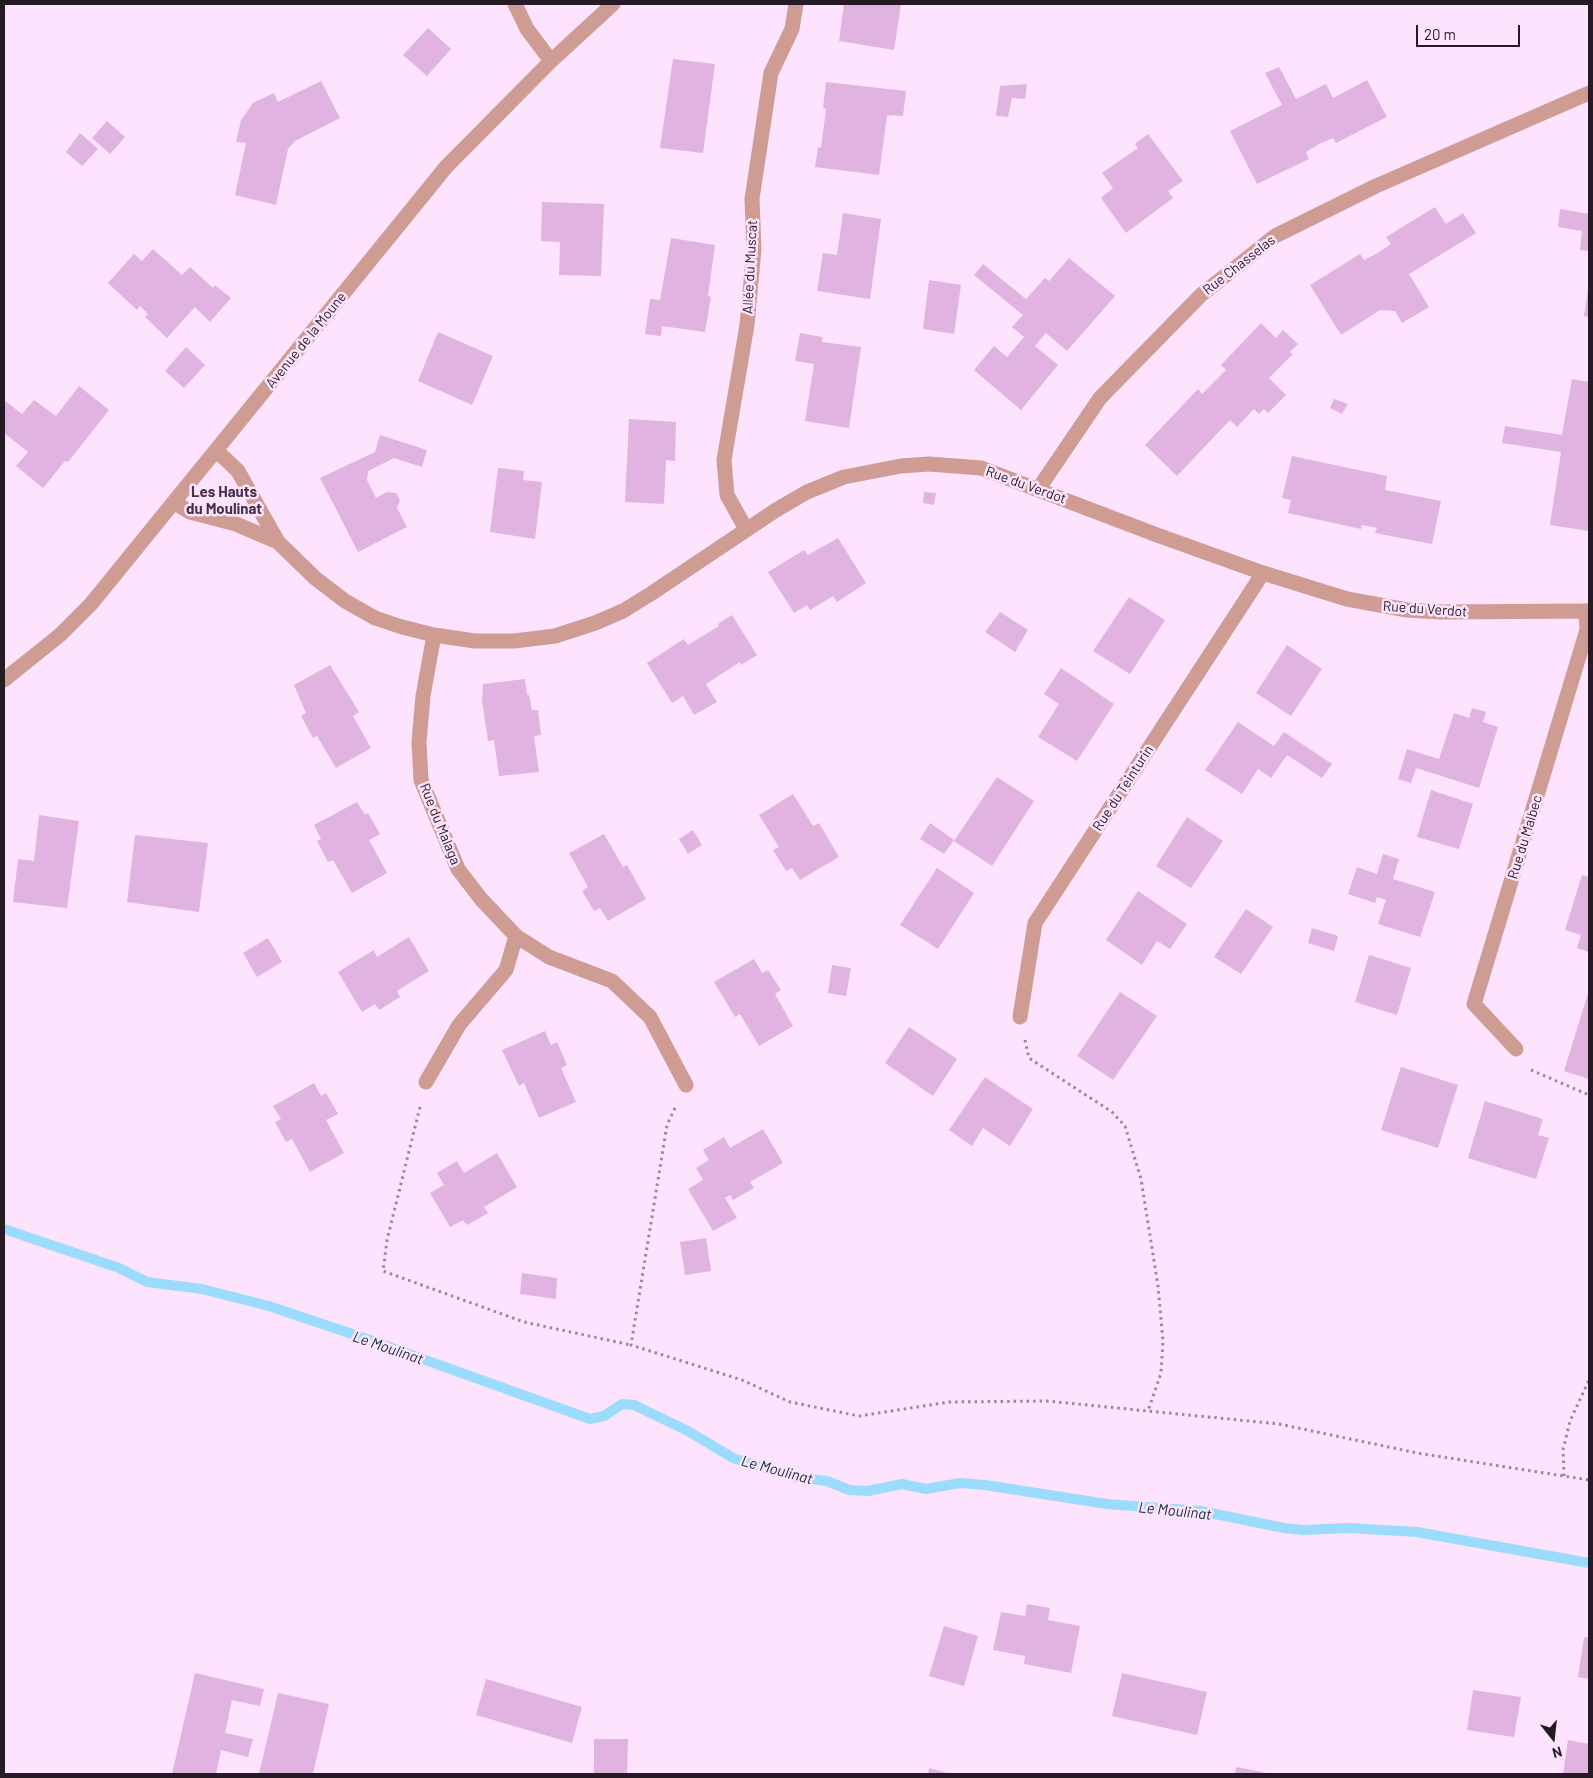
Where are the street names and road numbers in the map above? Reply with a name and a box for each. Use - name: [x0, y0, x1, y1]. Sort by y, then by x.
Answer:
- street label: Allée du Muscat: [739, 219, 761, 315]
- street label: Rue Chasselas: [1199, 231, 1279, 299]
- street label: Avenue de la Moune: [262, 289, 350, 391]
- street label: Rue du Verdot: [983, 463, 1069, 507]
- street label: Rue du Verdot: [1382, 598, 1468, 620]
- street label: Rue du Teinturin: [1089, 742, 1157, 834]
- street label: Rue du Malaga: [416, 781, 464, 867]
- street label: Rue du Malbec: [1504, 793, 1546, 881]

